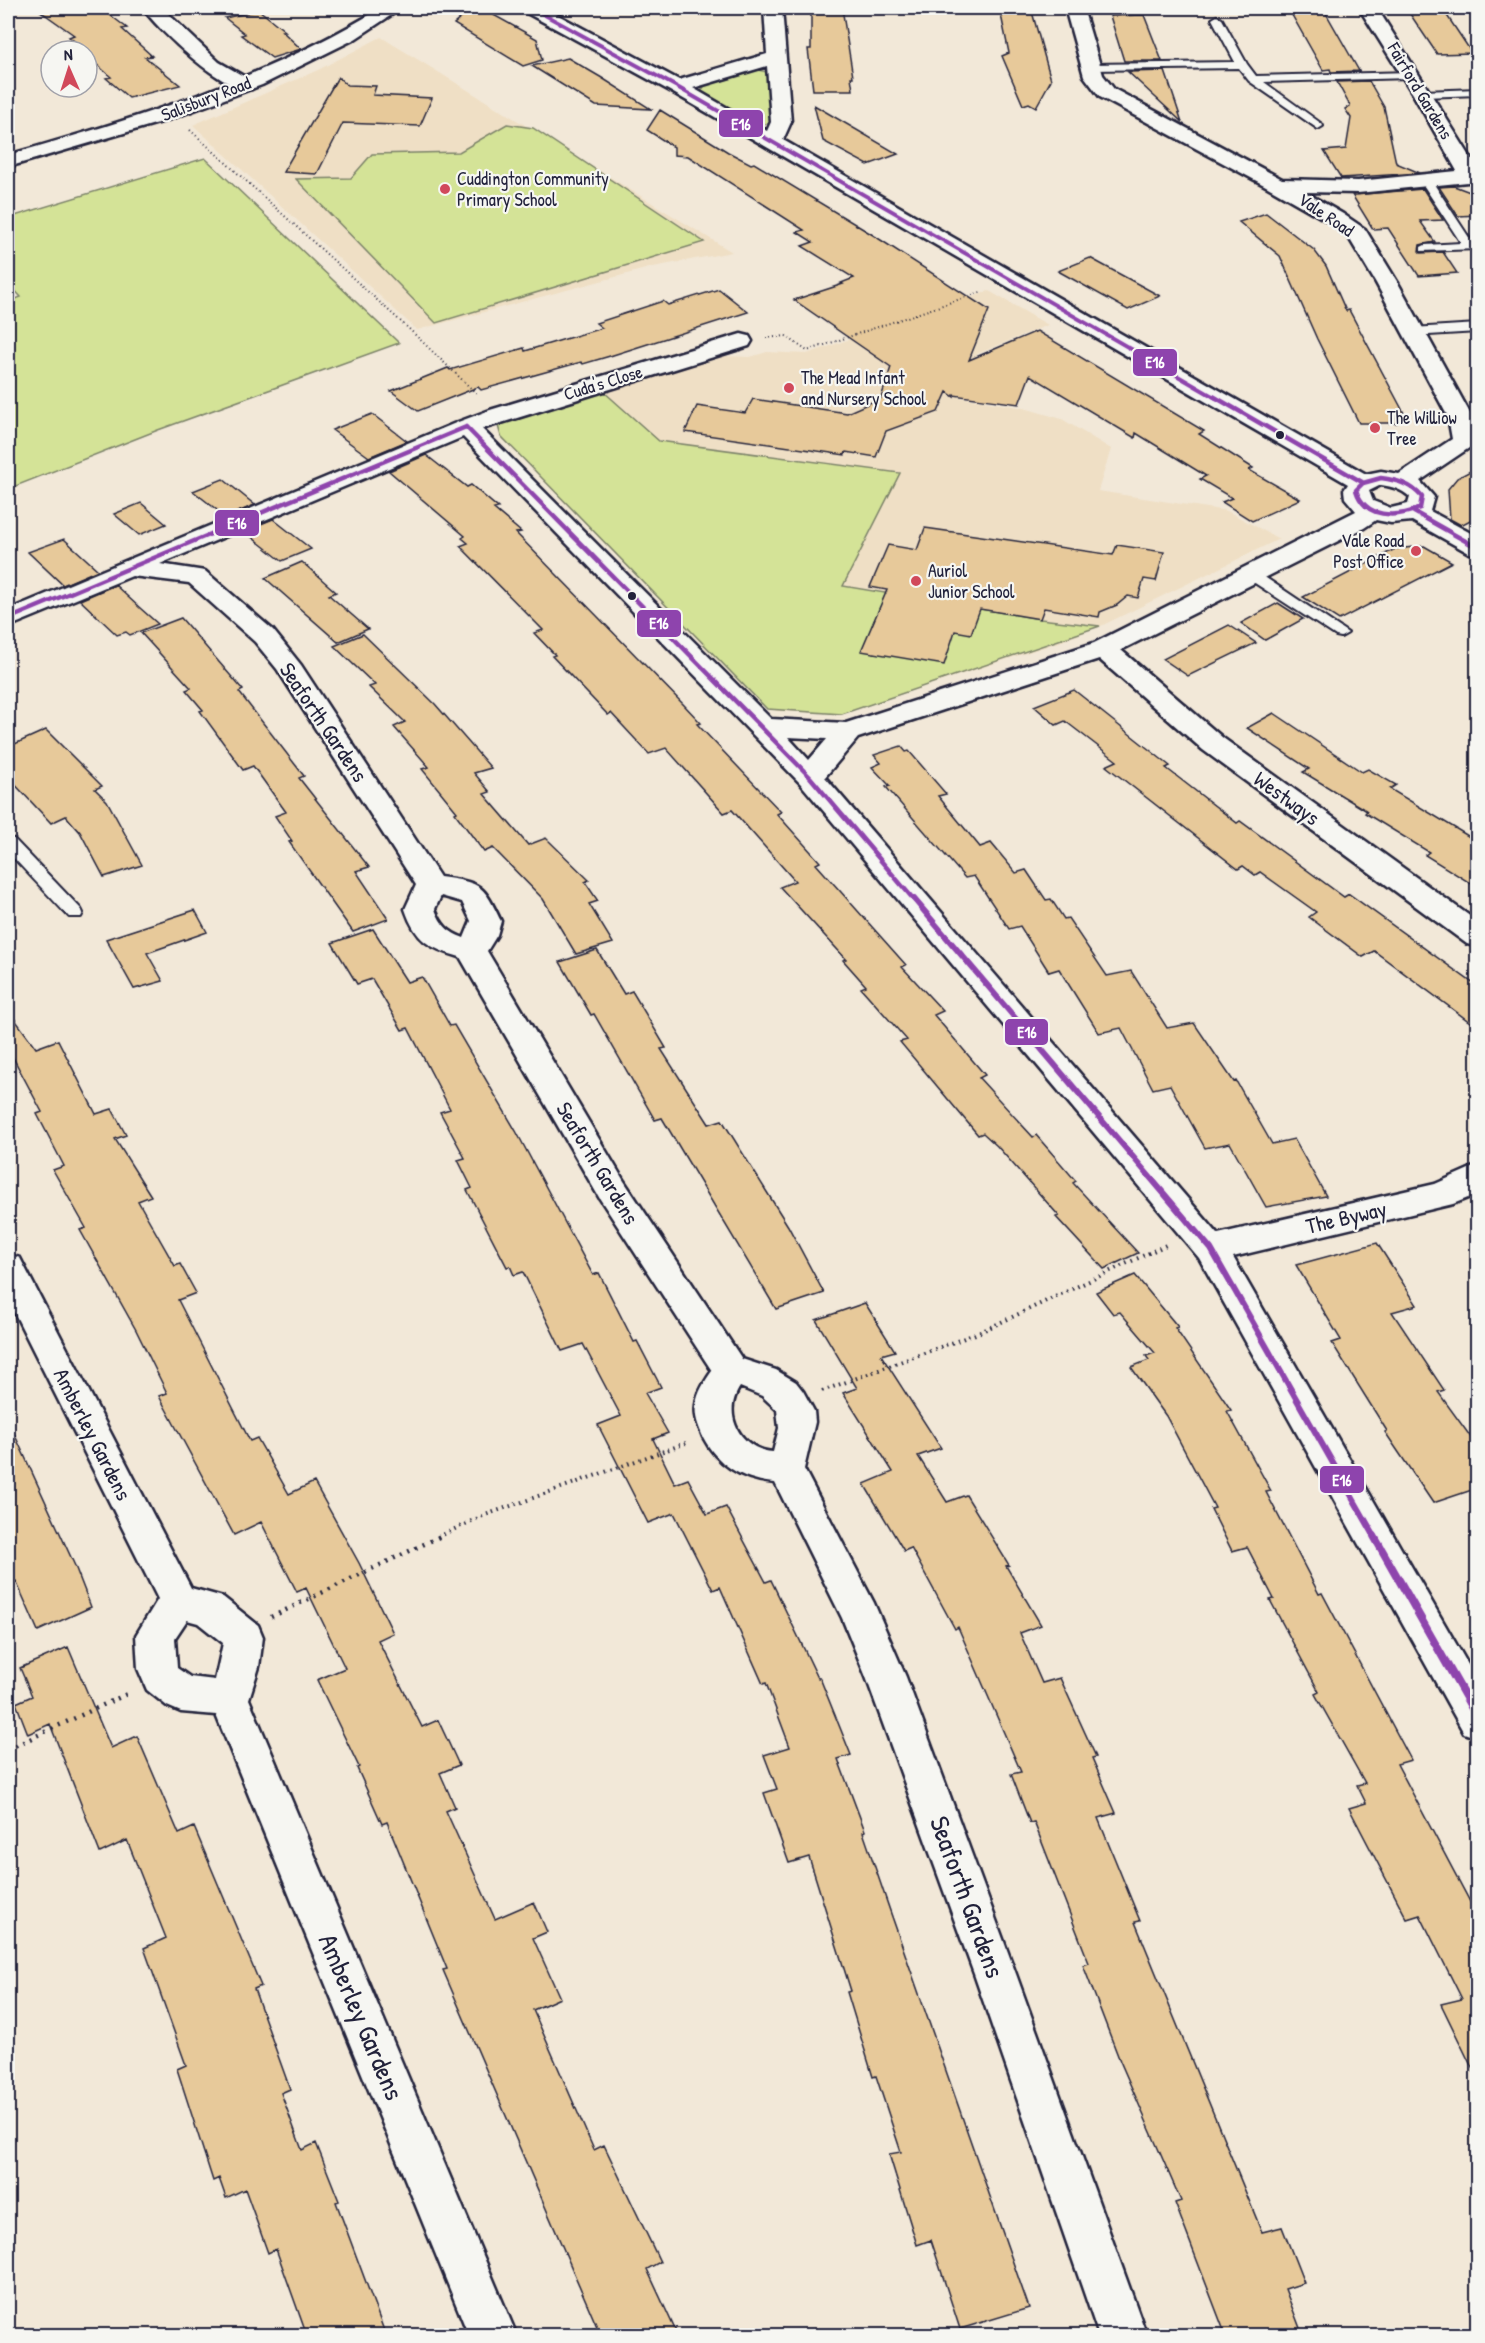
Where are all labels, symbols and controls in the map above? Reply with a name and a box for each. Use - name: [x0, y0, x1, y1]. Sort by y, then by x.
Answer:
- street label: Fairford Gardens: [1381, 37, 1459, 144]
- north arrow: [39, 39, 99, 99]
- text: N: [63, 43, 74, 65]
- street label: Salisbury Road: [158, 70, 254, 127]
- line badge: E16: [718, 109, 764, 138]
- text: E16: [731, 113, 751, 135]
- place label: Cuddington Community Primary School: [457, 166, 609, 212]
- marker: Cuddington Community Primary School: [438, 182, 452, 196]
- street label: Vale Road: [1293, 187, 1359, 242]
- line badge: E16: [1132, 348, 1178, 377]
- text: E16: [1145, 351, 1165, 373]
- street label: Cuda's Close: [560, 359, 645, 406]
- place label: The Mead Infant and Nursery School: [801, 365, 926, 411]
- marker: The Mead Infant and Nursery School: [782, 381, 796, 395]
- place label: The Williow Tree: [1387, 405, 1457, 451]
- marker: The Williow Tree: [1368, 421, 1382, 435]
- unlabelled marker: [1274, 429, 1286, 441]
- line badge: E16: [214, 509, 260, 537]
- text: E16: [227, 512, 247, 534]
- place label: Vale Road Post Office: [1333, 528, 1404, 574]
- marker: Vale Road Post Office: [1409, 544, 1423, 558]
- place label: Auriol Junior School: [928, 558, 1015, 604]
- marker: Auriol Junior School: [909, 574, 923, 588]
- unlabelled marker: [626, 590, 638, 602]
- line badge: E16: [636, 609, 682, 638]
- text: E16: [649, 612, 669, 634]
- street label: Seaforth Gardens: [273, 656, 375, 788]
- street label: Westways: [1248, 764, 1326, 832]
- line badge: E16: [1004, 1018, 1049, 1046]
- text: E16: [1017, 1021, 1037, 1043]
- street label: Seaforth Gardens: [550, 1096, 646, 1230]
- street label: The Byway: [1303, 1193, 1389, 1241]
- street label: Amberley Gardens: [47, 1363, 139, 1505]
- line badge: E16: [1319, 1465, 1365, 1494]
- text: E16: [1332, 1469, 1352, 1491]
- street label: Seaforth Gardens: [922, 1811, 1014, 1982]
- street label: Amberley Gardens: [310, 1928, 413, 2106]

